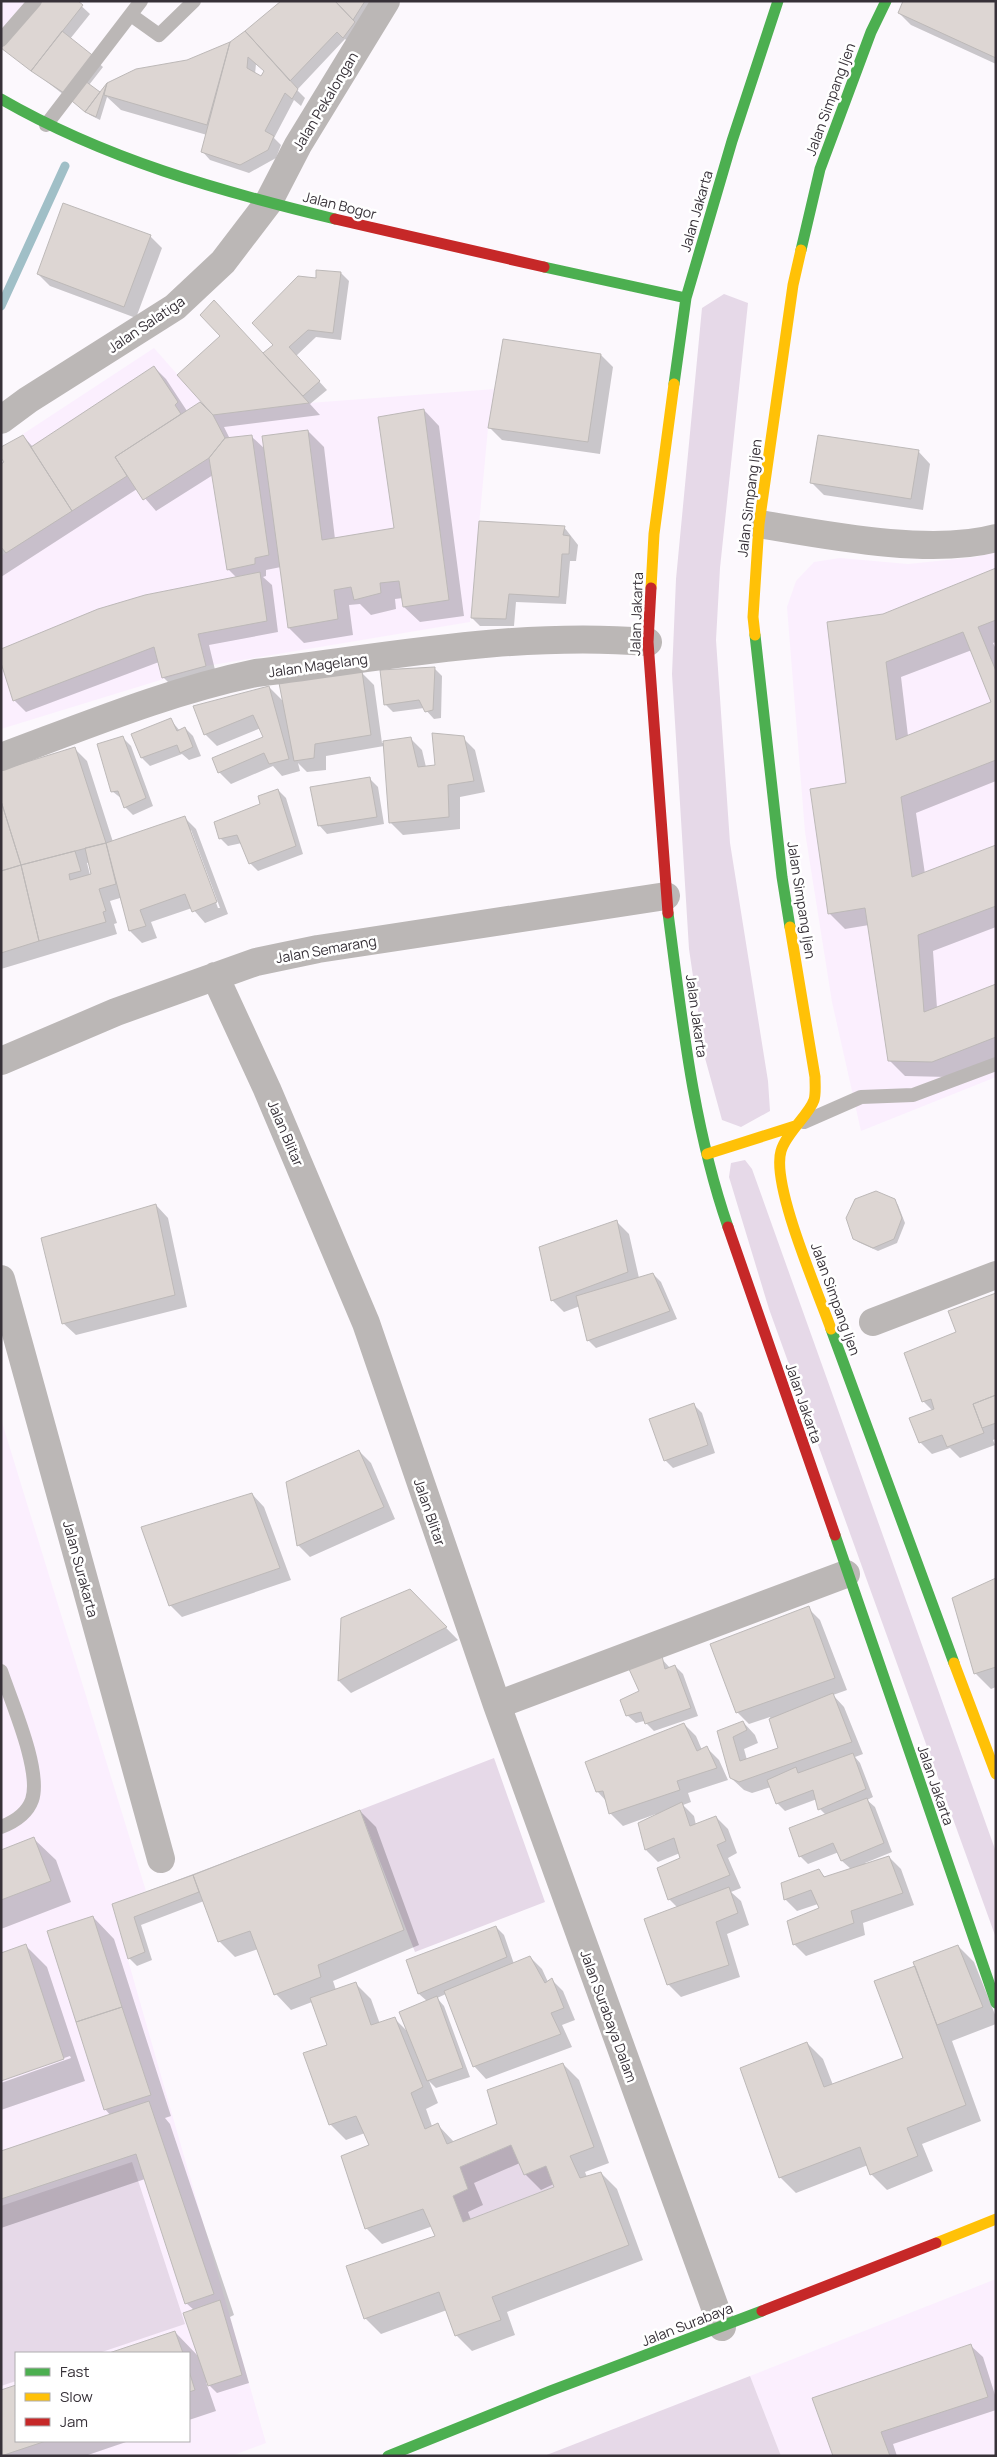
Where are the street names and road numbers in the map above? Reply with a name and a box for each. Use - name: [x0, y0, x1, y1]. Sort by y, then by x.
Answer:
- street label: Jalan Simpang Ijen: [801, 40, 859, 158]
- street label: Jalan Pekalongan: [288, 48, 362, 154]
- street label: Jalan Jakarta: [675, 168, 717, 254]
- street label: Jalan Bogor: [301, 187, 379, 223]
- street label: Jalan Salatiga: [104, 291, 188, 357]
- street label: Jalan Simpang Ijen: [732, 438, 766, 558]
- street label: Jalan Jakarta: [625, 572, 647, 656]
- street label: Jalan Magelang: [267, 649, 369, 681]
- street label: Jalan Simpang Ijen: [783, 840, 821, 960]
- street label: Jalan Semarang: [274, 931, 378, 967]
- street label: Jalan Jakarta: [682, 973, 712, 1059]
- street label: Jalan Blitar: [264, 1097, 308, 1169]
- street label: Jalan Simpang Ijen: [807, 1240, 865, 1358]
- street label: Jalan Jakarta: [781, 1360, 827, 1446]
- street label: Jalan Blitar: [410, 1476, 450, 1548]
- street label: Jalan Surakarta: [59, 1519, 103, 1619]
- street label: Jalan Jakarta: [913, 1742, 959, 1828]
- street label: Jalan Surabaya Dalam: [576, 1947, 642, 2085]
- street label: Jalan Surabaya: [639, 2298, 735, 2350]

